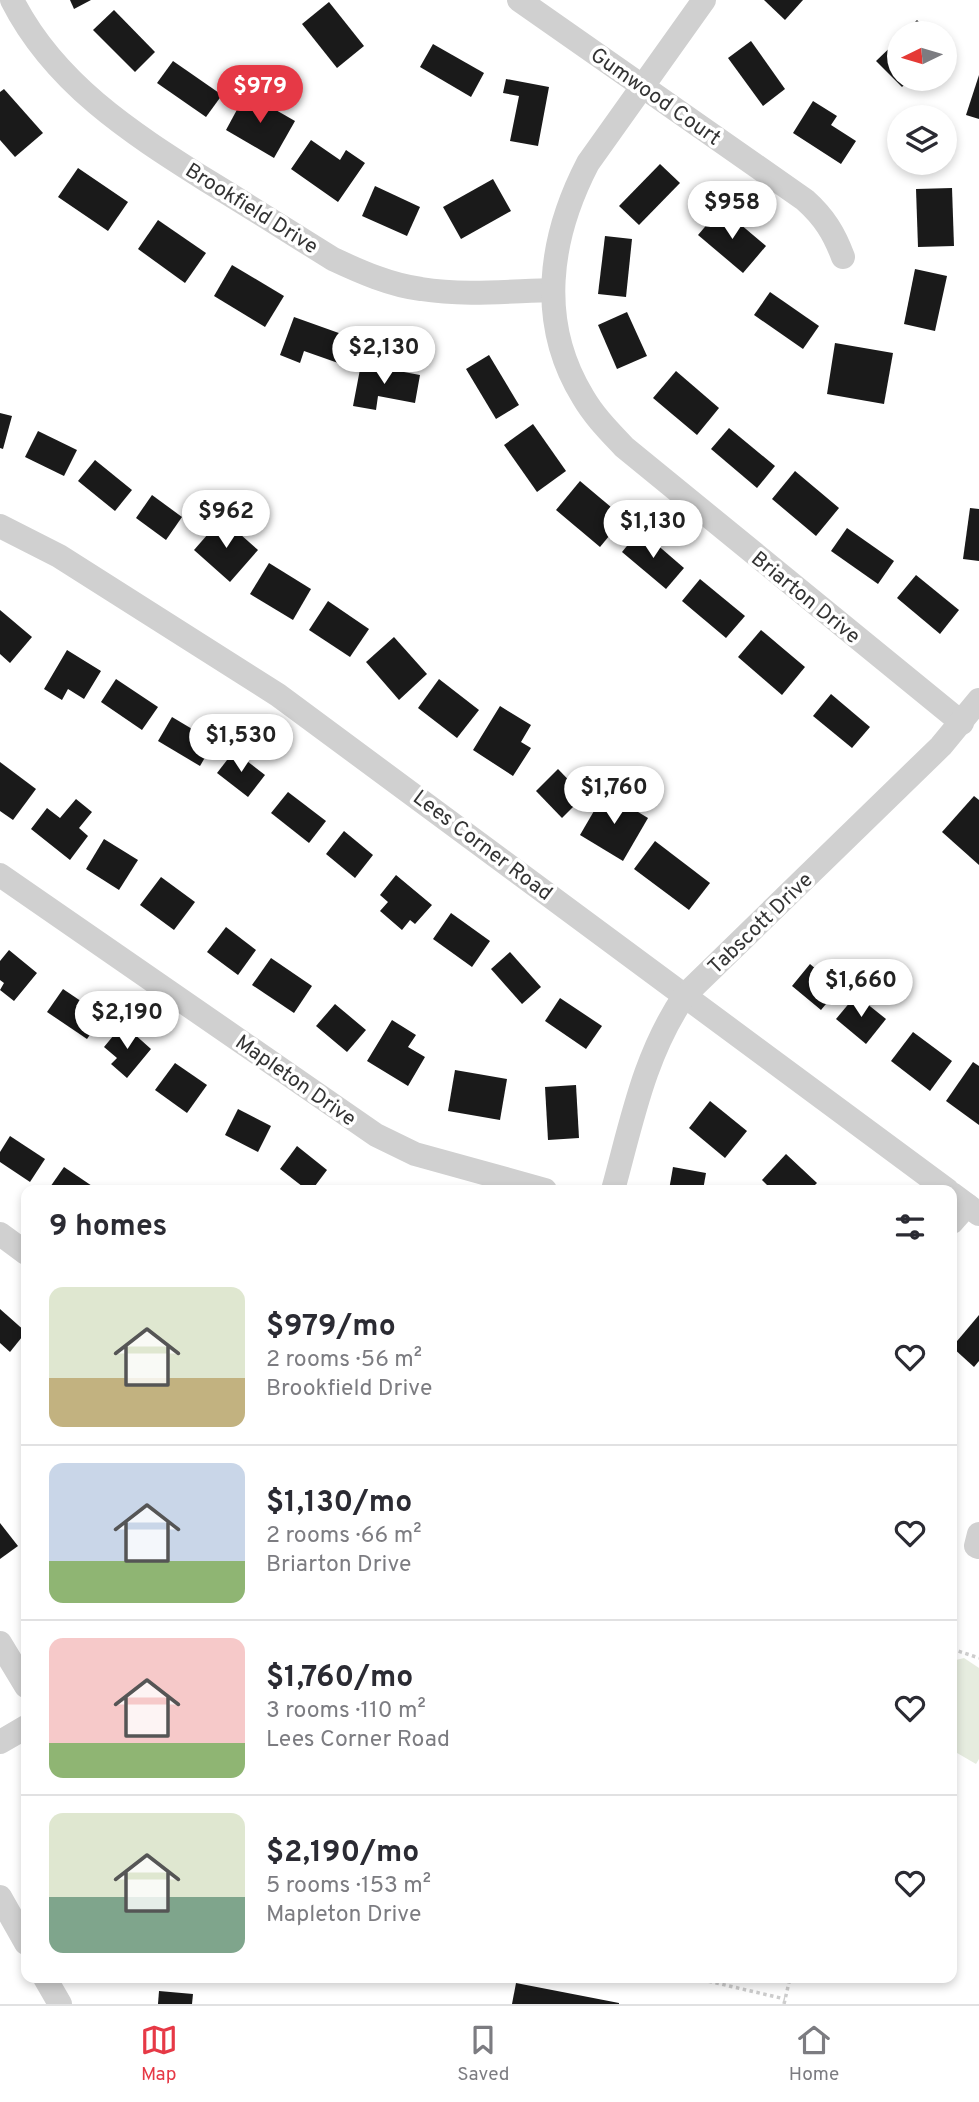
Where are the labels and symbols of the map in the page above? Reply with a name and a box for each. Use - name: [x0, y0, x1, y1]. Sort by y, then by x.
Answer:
- north arrow: [887, 21, 957, 91]
- street label: Gumwood Court: [585, 42, 726, 152]
- pin: $979: [219, 66, 301, 125]
- street label: Brookfield Drive: [180, 158, 323, 261]
- pin: $958: [691, 182, 773, 241]
- pin: $2,130: [327, 326, 441, 386]
- pin: $962: [185, 490, 267, 550]
- pin: $1,130: [596, 500, 710, 560]
- street label: Briarton Drive: [745, 546, 865, 650]
- pin: $1,530: [184, 714, 298, 774]
- pin: $1,760: [557, 766, 671, 826]
- street label: Lees Corner Road: [407, 785, 557, 908]
- street label: Tabscott Drive: [703, 867, 819, 981]
- pin: $1,660: [804, 960, 918, 1019]
- pin: $2,190: [70, 992, 184, 1051]
- street label: Mapleton Drive: [229, 1029, 361, 1133]

